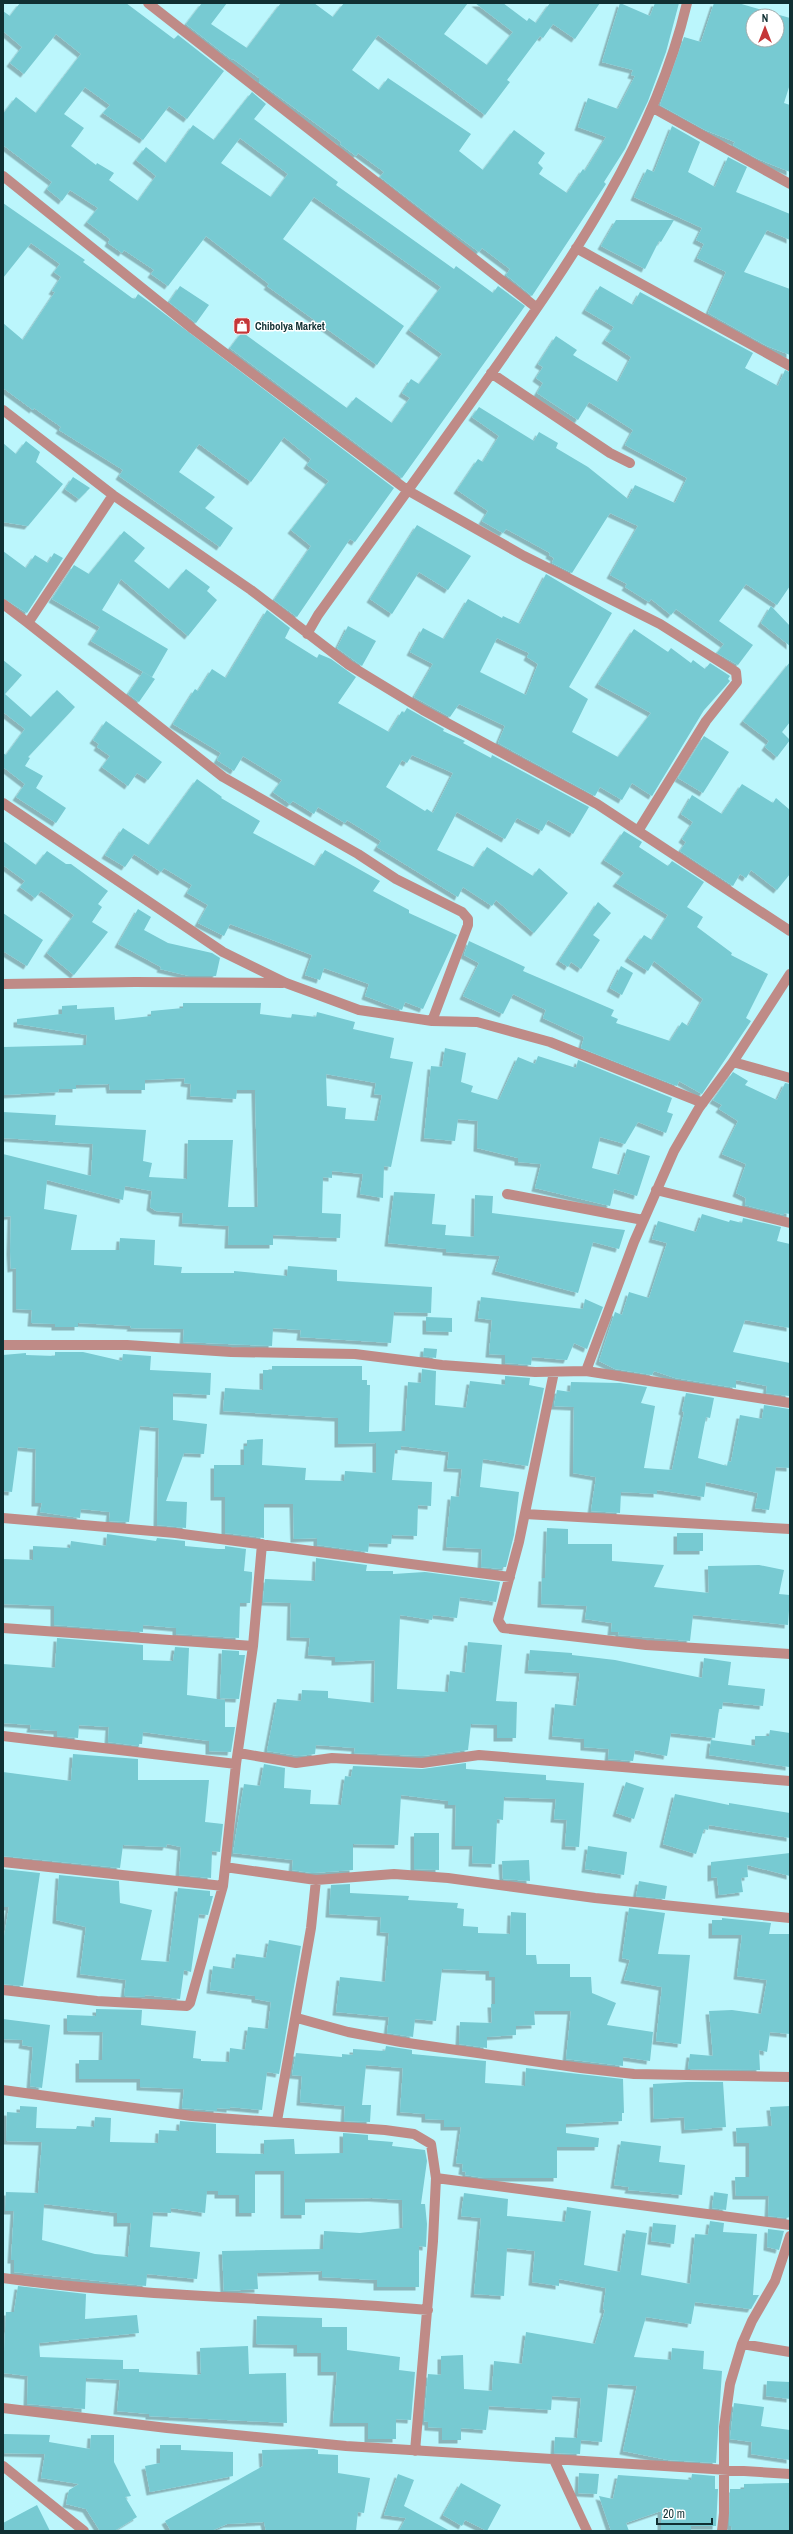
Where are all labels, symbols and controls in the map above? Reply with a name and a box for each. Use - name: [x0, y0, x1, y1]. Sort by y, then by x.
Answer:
- north arrow: [745, 8, 785, 48]
- text: N: [762, 11, 768, 25]
- shop icon: Chibolya Market: [232, 316, 252, 336]
- place label: Chibolya Market: [255, 319, 325, 333]
- scale bar: [657, 2500, 712, 2526]
- text: 20 m: [663, 2506, 685, 2522]

